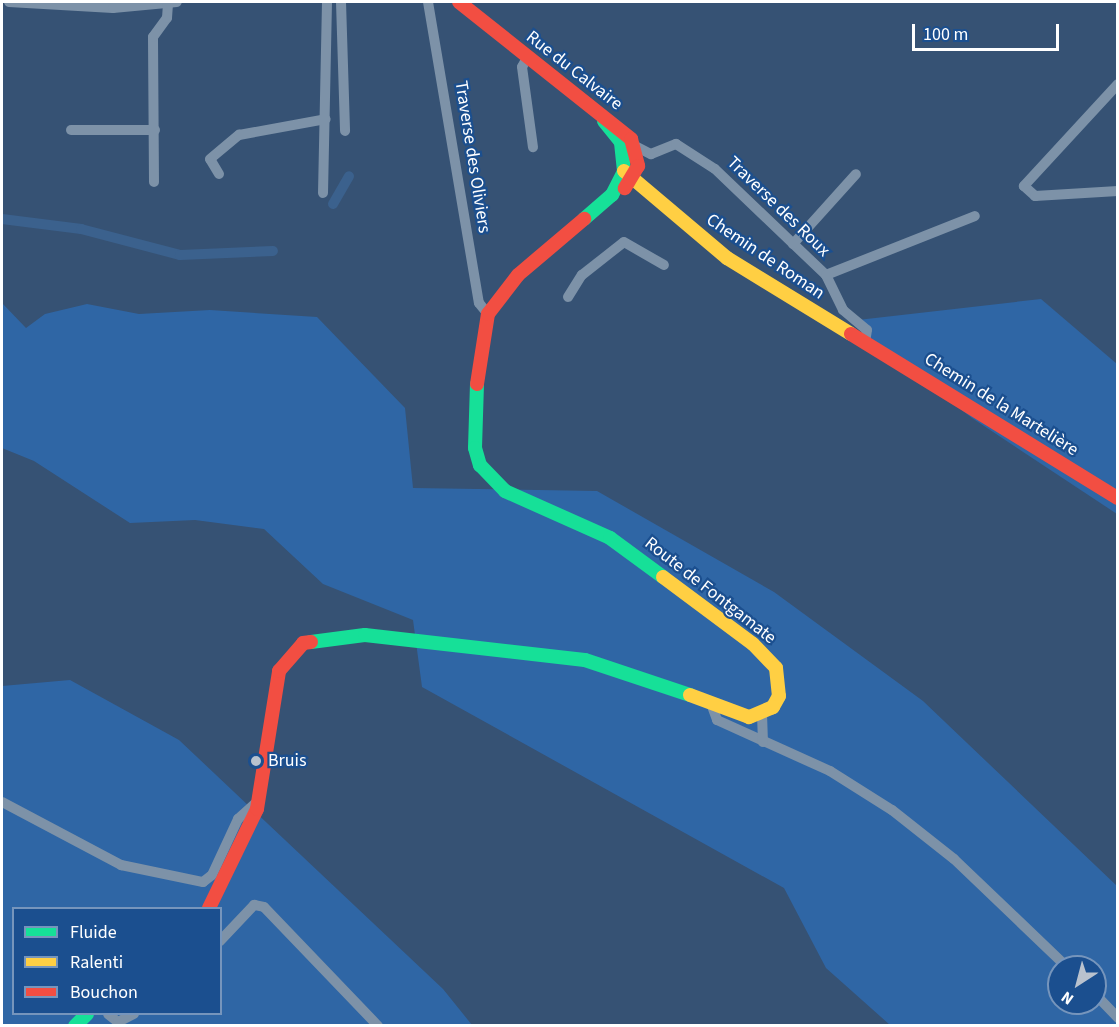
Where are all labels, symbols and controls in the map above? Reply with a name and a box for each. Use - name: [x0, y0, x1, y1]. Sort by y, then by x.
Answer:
- scale bar: [915, 12, 1062, 50]
- text: 100 m: [923, 22, 968, 47]
- street label: Rue du Calvaire: [521, 27, 627, 115]
- street label: Traverse des Oliviers: [449, 79, 495, 235]
- street label: Traverse des Roux: [722, 152, 834, 262]
- street label: Chemin de Roman: [702, 209, 828, 305]
- street label: Chemin de la Martelière: [920, 349, 1082, 461]
- street label: Route de Fontgamate: [640, 533, 780, 649]
- place label: Bruis: [268, 750, 307, 772]
- marker: Bruis: [249, 754, 263, 768]
- legend: [12, 907, 222, 1015]
- text: Fluide: [70, 920, 117, 945]
- text: Ralenti: [70, 950, 123, 975]
- north arrow: [1047, 955, 1107, 1015]
- text: Bouchon: [70, 980, 138, 1005]
- text: N: [1057, 986, 1078, 1010]

